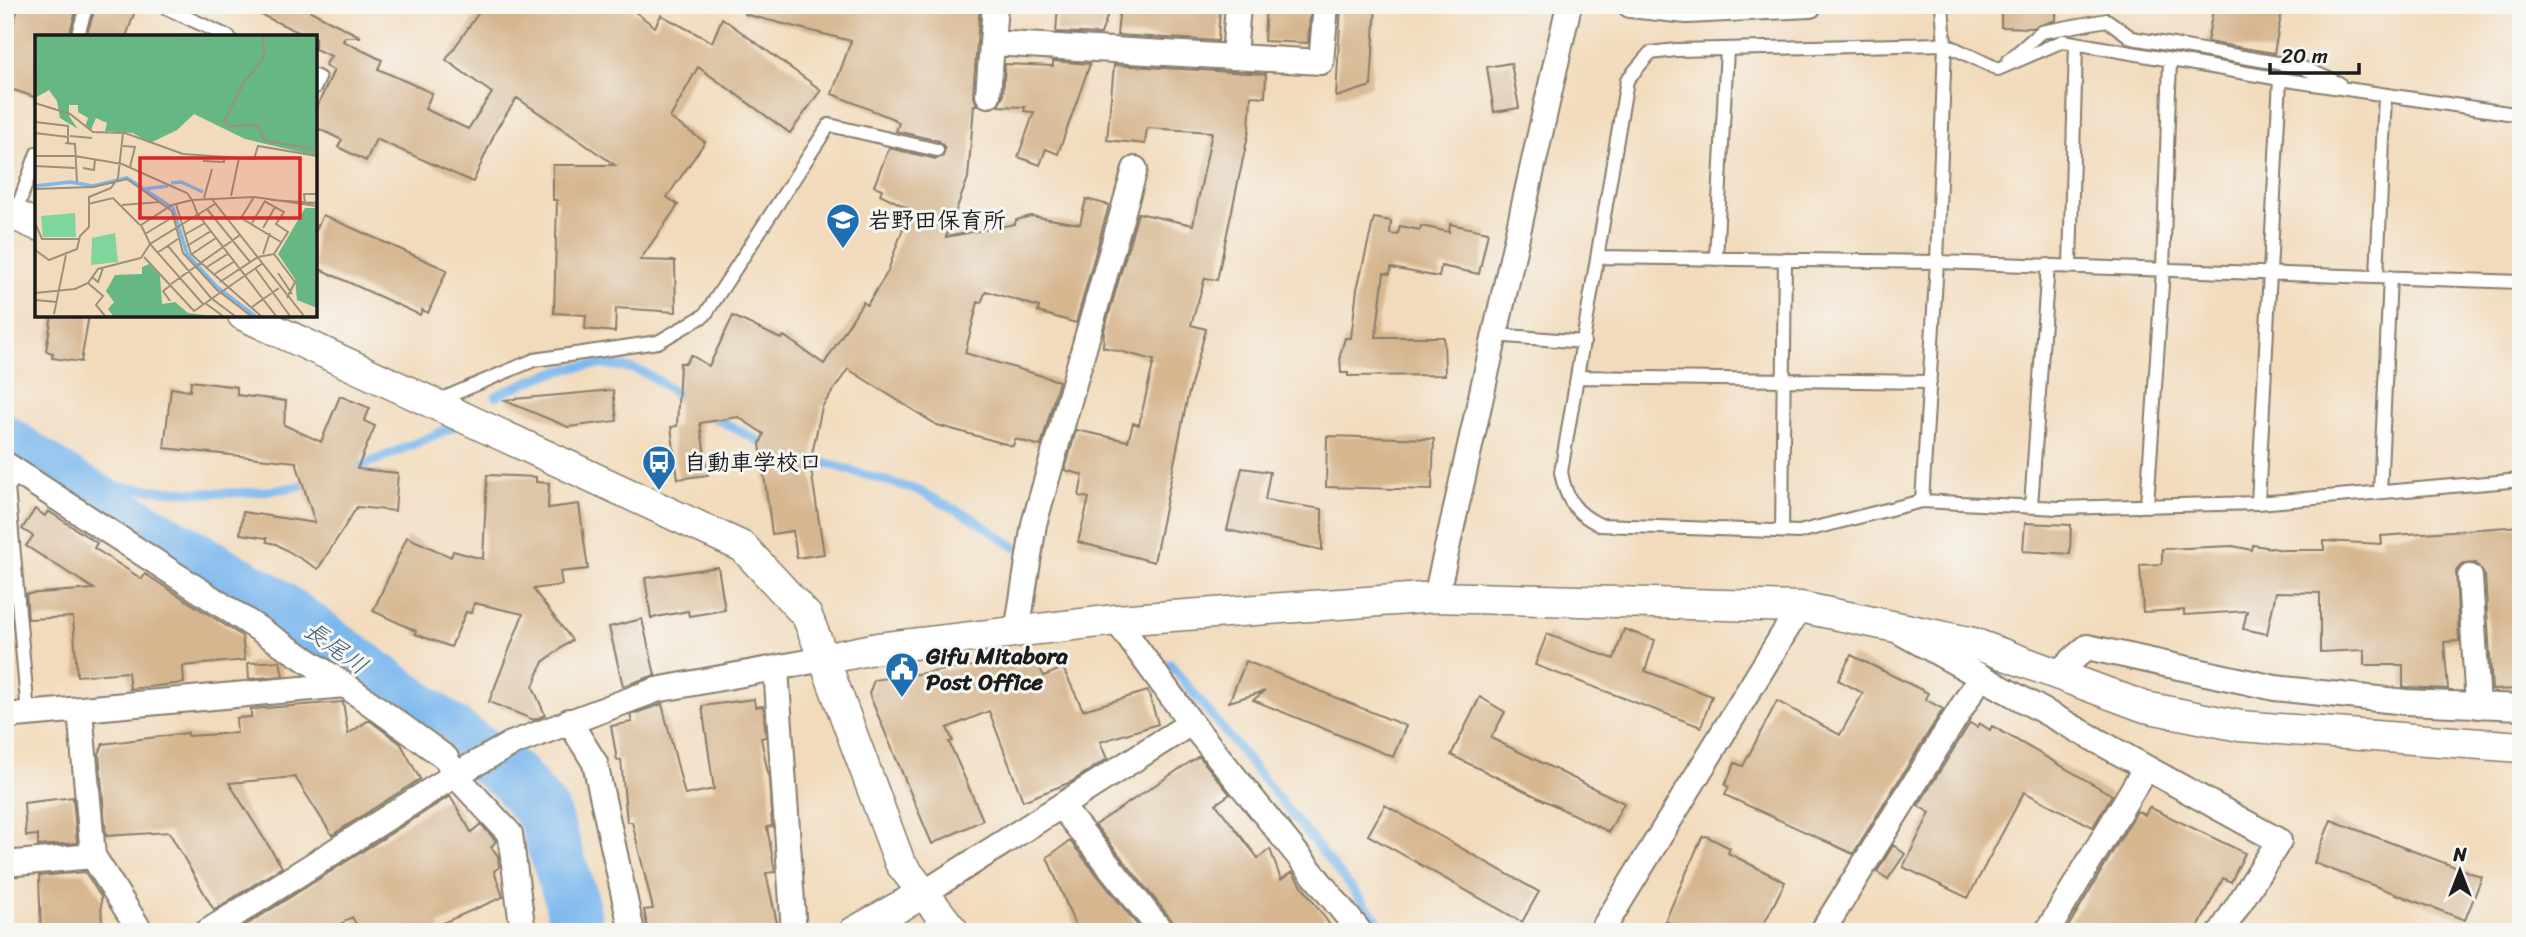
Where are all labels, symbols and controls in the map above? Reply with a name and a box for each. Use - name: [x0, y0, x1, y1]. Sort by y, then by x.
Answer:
- scale bar: [2270, 32, 2360, 76]
- inset map: [35, 35, 317, 317]
- text: 20 m: [2281, 37, 2328, 75]
- place label: 岩野田保育所: [868, 200, 1006, 241]
- school or university icon: 岩野田保育所: [824, 201, 862, 250]
- place label: 自動車学校口: [684, 442, 822, 483]
- bus stop icon: 自動車学校口: [640, 443, 678, 492]
- water label: 長尾川: [295, 610, 377, 686]
- place label: Gifu Mitabora Post Office: [925, 636, 1068, 703]
- public building icon: Gifu Mitabora Post Office: [883, 650, 921, 699]
- north arrow: [2424, 836, 2494, 906]
- text: N: [2452, 838, 2467, 871]

